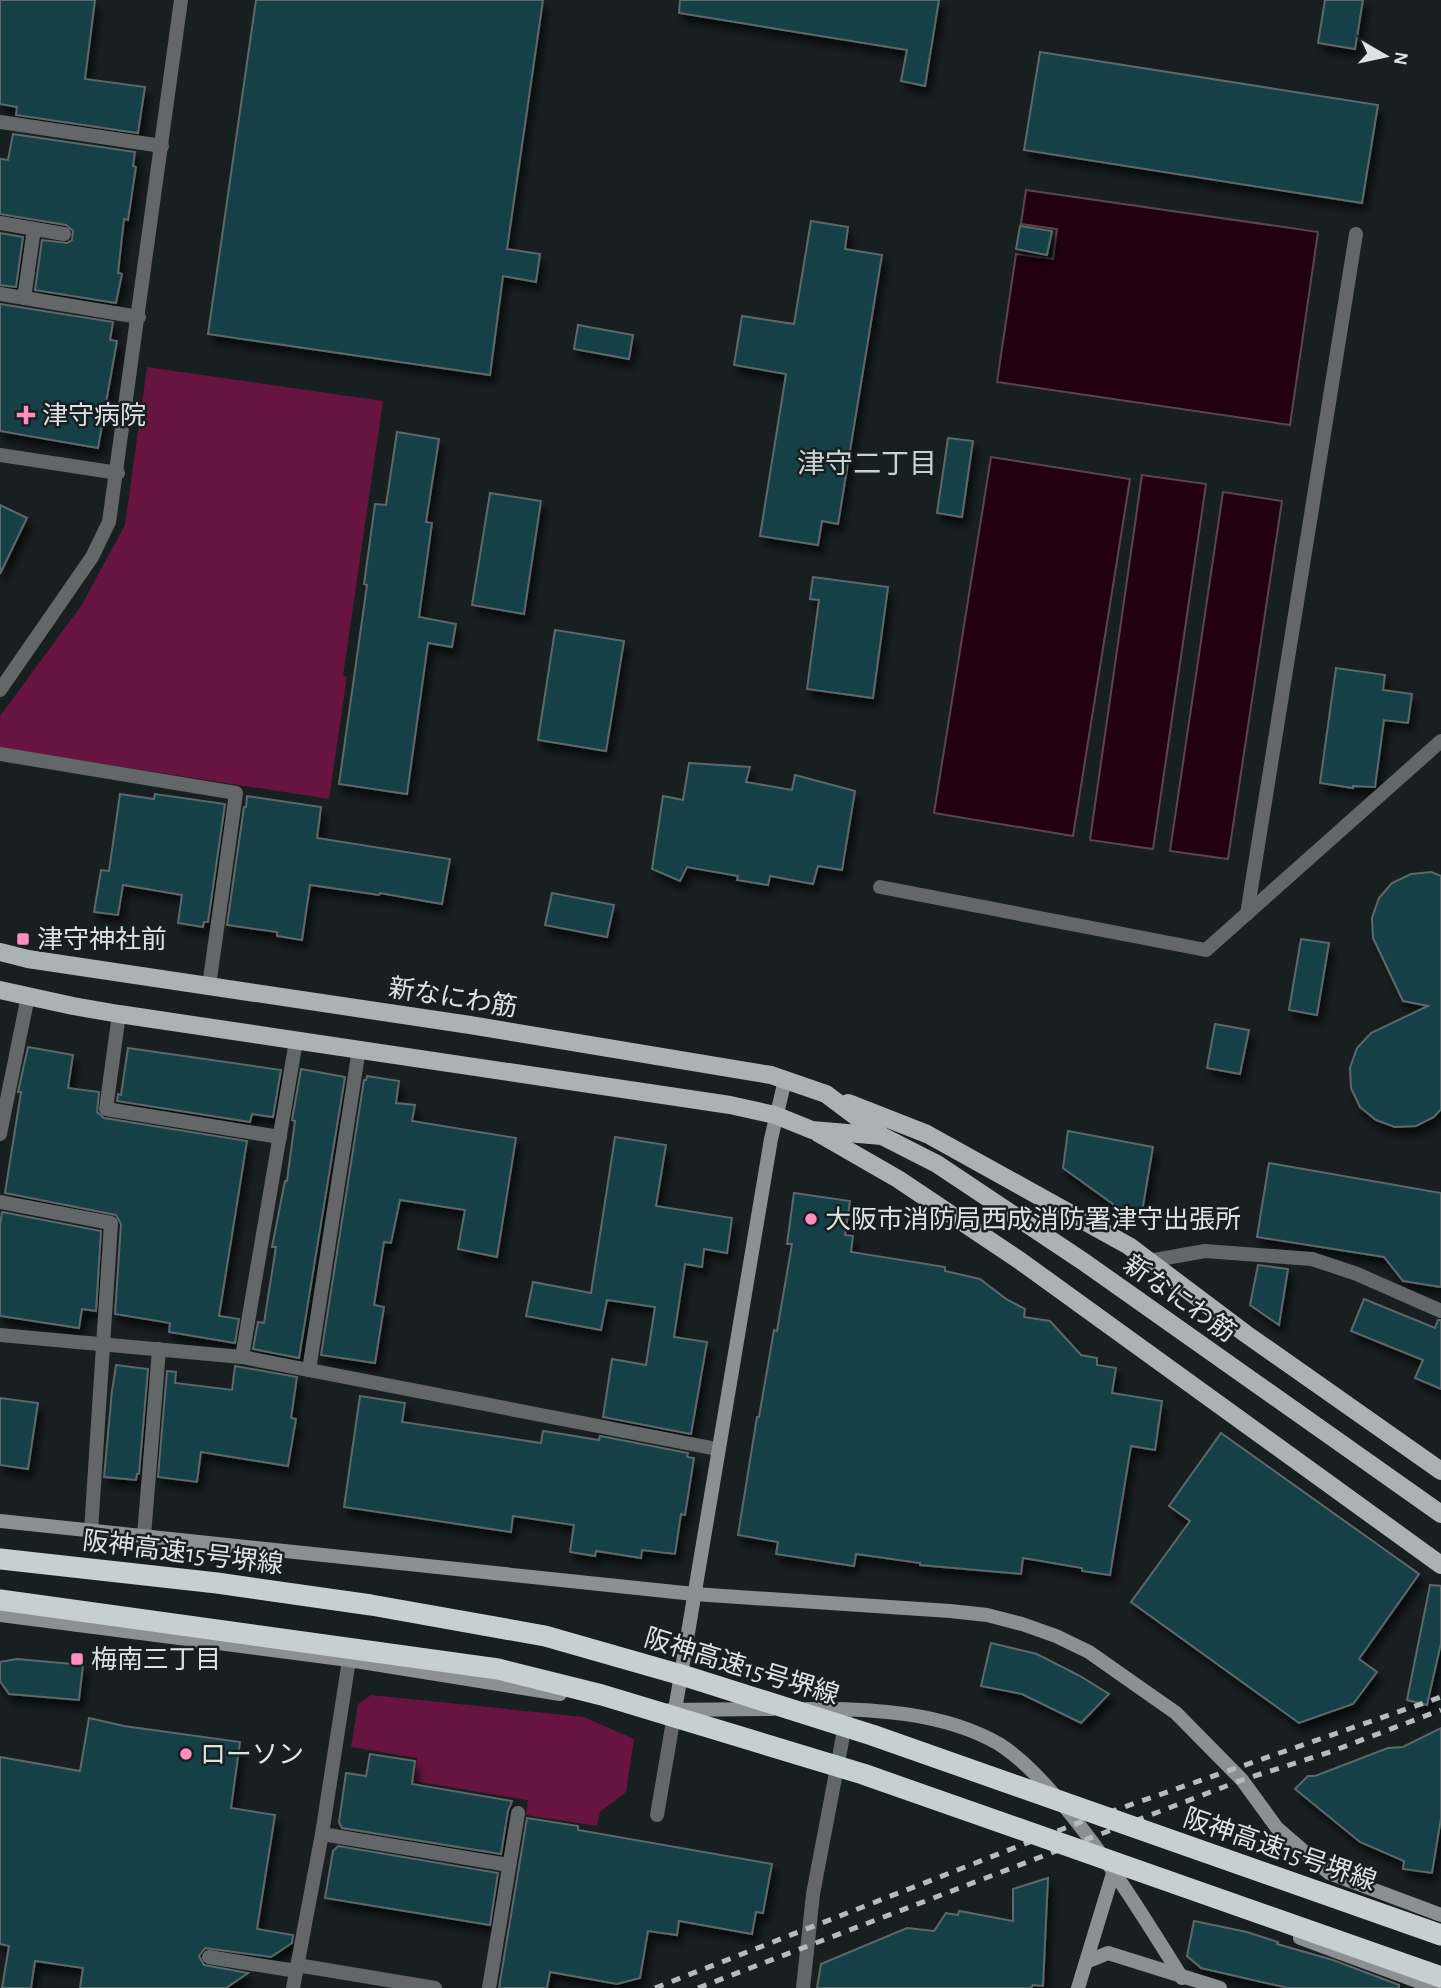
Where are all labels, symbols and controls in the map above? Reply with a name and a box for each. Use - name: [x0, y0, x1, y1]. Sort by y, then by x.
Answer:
- north arrow: [1350, 21, 1420, 91]
- text: N: [1390, 50, 1411, 66]
- place label: 津守病院: [42, 402, 146, 429]
- marker: 津守病院: [16, 405, 36, 425]
- district label: 津守二丁目: [797, 449, 937, 479]
- place label: 津守神社前: [37, 926, 167, 953]
- marker: 津守神社前: [15, 931, 31, 947]
- street label: 新なにわ筋: [387, 973, 519, 1021]
- place label: 大阪市消防局西成消防署津守出張所: [825, 1206, 1241, 1233]
- marker: 大阪市消防局西成消防署津守出張所: [803, 1211, 819, 1227]
- street label: 新なにわ筋: [1119, 1249, 1241, 1347]
- street label: 阪神高速15号堺線: [81, 1527, 285, 1578]
- street label: 阪神高速15号堺線: [641, 1624, 842, 1709]
- place label: 梅南三丁目: [91, 1646, 221, 1673]
- marker: 梅南三丁目: [69, 1651, 85, 1667]
- place label: ローソン: [200, 1742, 304, 1768]
- marker: ローソン: [178, 1746, 194, 1762]
- street label: 阪神高速15号堺線: [1180, 1804, 1380, 1895]

